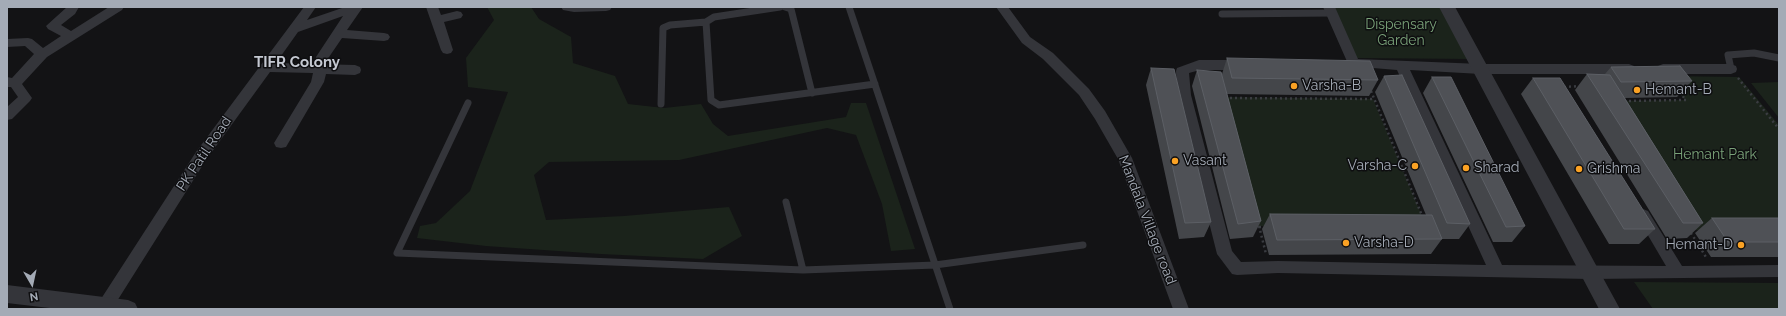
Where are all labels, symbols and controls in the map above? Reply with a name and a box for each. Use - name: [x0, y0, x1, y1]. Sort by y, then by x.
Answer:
- park label: Dispensary Garden: [1365, 17, 1437, 50]
- district label: TIFR Colony: [254, 53, 340, 71]
- place label: Varsha-B: [1302, 78, 1361, 94]
- marker: Varsha-B: [1289, 81, 1299, 91]
- place label: Hemant-B: [1645, 82, 1712, 98]
- marker: Hemant-B: [1632, 85, 1642, 95]
- street label: PK Patil Road: [173, 114, 235, 194]
- park label: Hemant Park: [1673, 147, 1757, 163]
- street label: Mandala Village road: [1115, 153, 1179, 287]
- place label: Vasant: [1183, 153, 1227, 169]
- marker: Vasant: [1170, 156, 1180, 166]
- place label: Varsha-C: [1348, 158, 1407, 174]
- place label: Sharad: [1474, 160, 1520, 176]
- marker: Varsha-C: [1410, 161, 1420, 171]
- place label: Grishma: [1587, 161, 1640, 177]
- marker: Sharad: [1461, 163, 1471, 173]
- marker: Grishma: [1574, 164, 1584, 174]
- place label: Varsha-D: [1354, 235, 1414, 251]
- place label: Hemant-D: [1665, 237, 1733, 253]
- marker: Varsha-D: [1341, 238, 1351, 248]
- marker: Hemant-D: [1736, 240, 1746, 250]
- north arrow: [12, 264, 52, 304]
- text: N: [29, 289, 39, 303]

